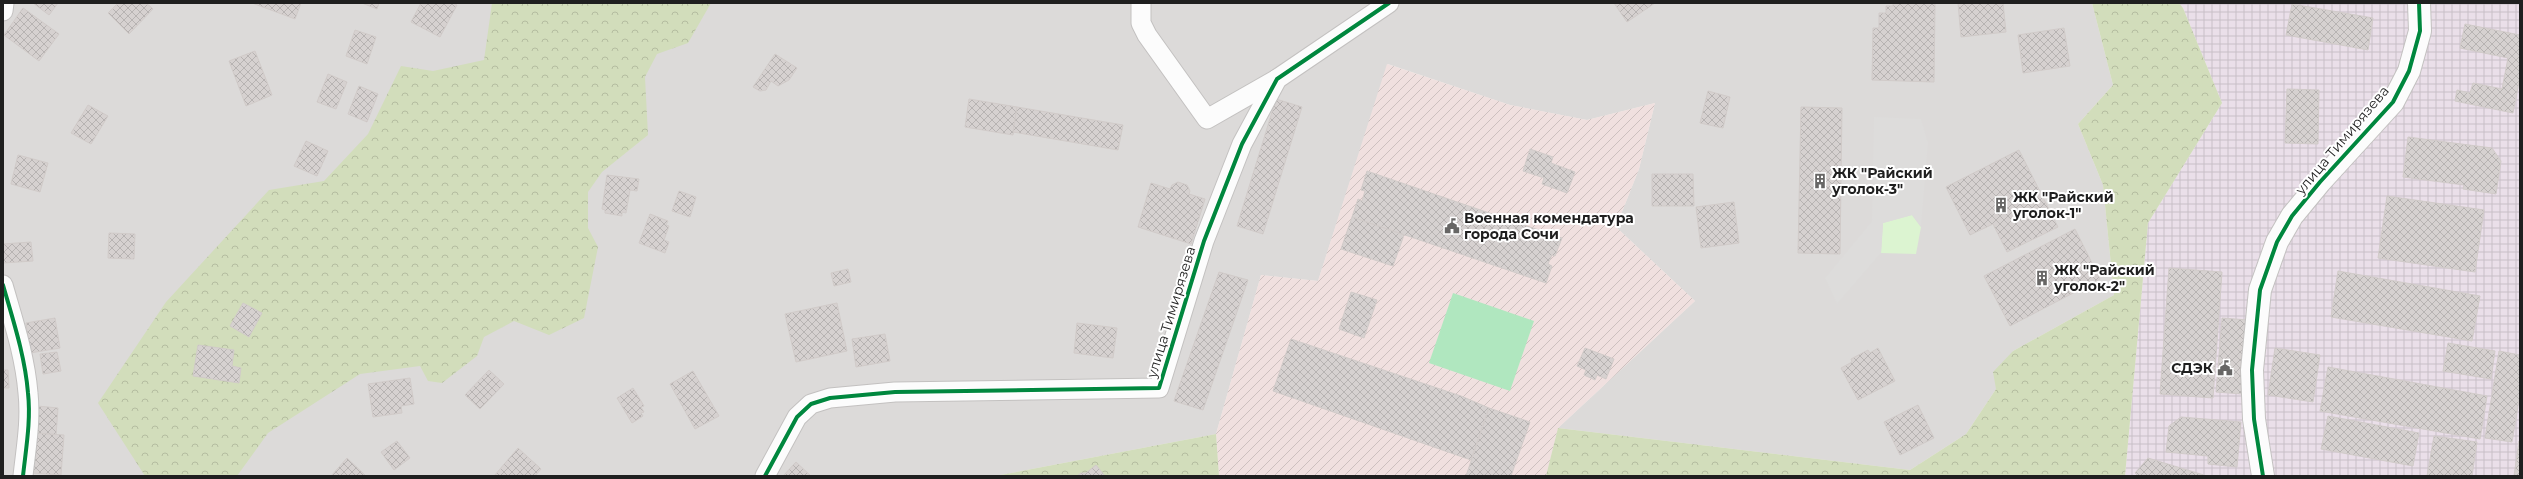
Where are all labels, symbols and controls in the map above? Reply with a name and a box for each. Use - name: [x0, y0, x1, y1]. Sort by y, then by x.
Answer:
- street label: улица Тимирязева: [2291, 82, 2393, 199]
- place label: ЖК "Райский уголок-3": [1831, 164, 1933, 198]
- building icon: ЖК "Райский уголок-3": [1811, 172, 1829, 190]
- place label: ЖК "Райский уголок-1": [2012, 188, 2114, 222]
- building icon: ЖК "Райский уголок-1": [1992, 196, 2010, 214]
- place label: Военная комендатура города Сочи: [1464, 209, 1634, 243]
- public building icon: Военная комендатура города Сочи: [1443, 217, 1461, 235]
- street label: улица Тимирязева: [1142, 244, 1200, 381]
- place label: ЖК "Райский уголок-2": [2053, 261, 2155, 295]
- building icon: ЖК "Райский уголок-2": [2033, 269, 2051, 287]
- place label: СДЭК: [2171, 359, 2214, 377]
- public building icon: СДЭК: [2216, 359, 2234, 377]

